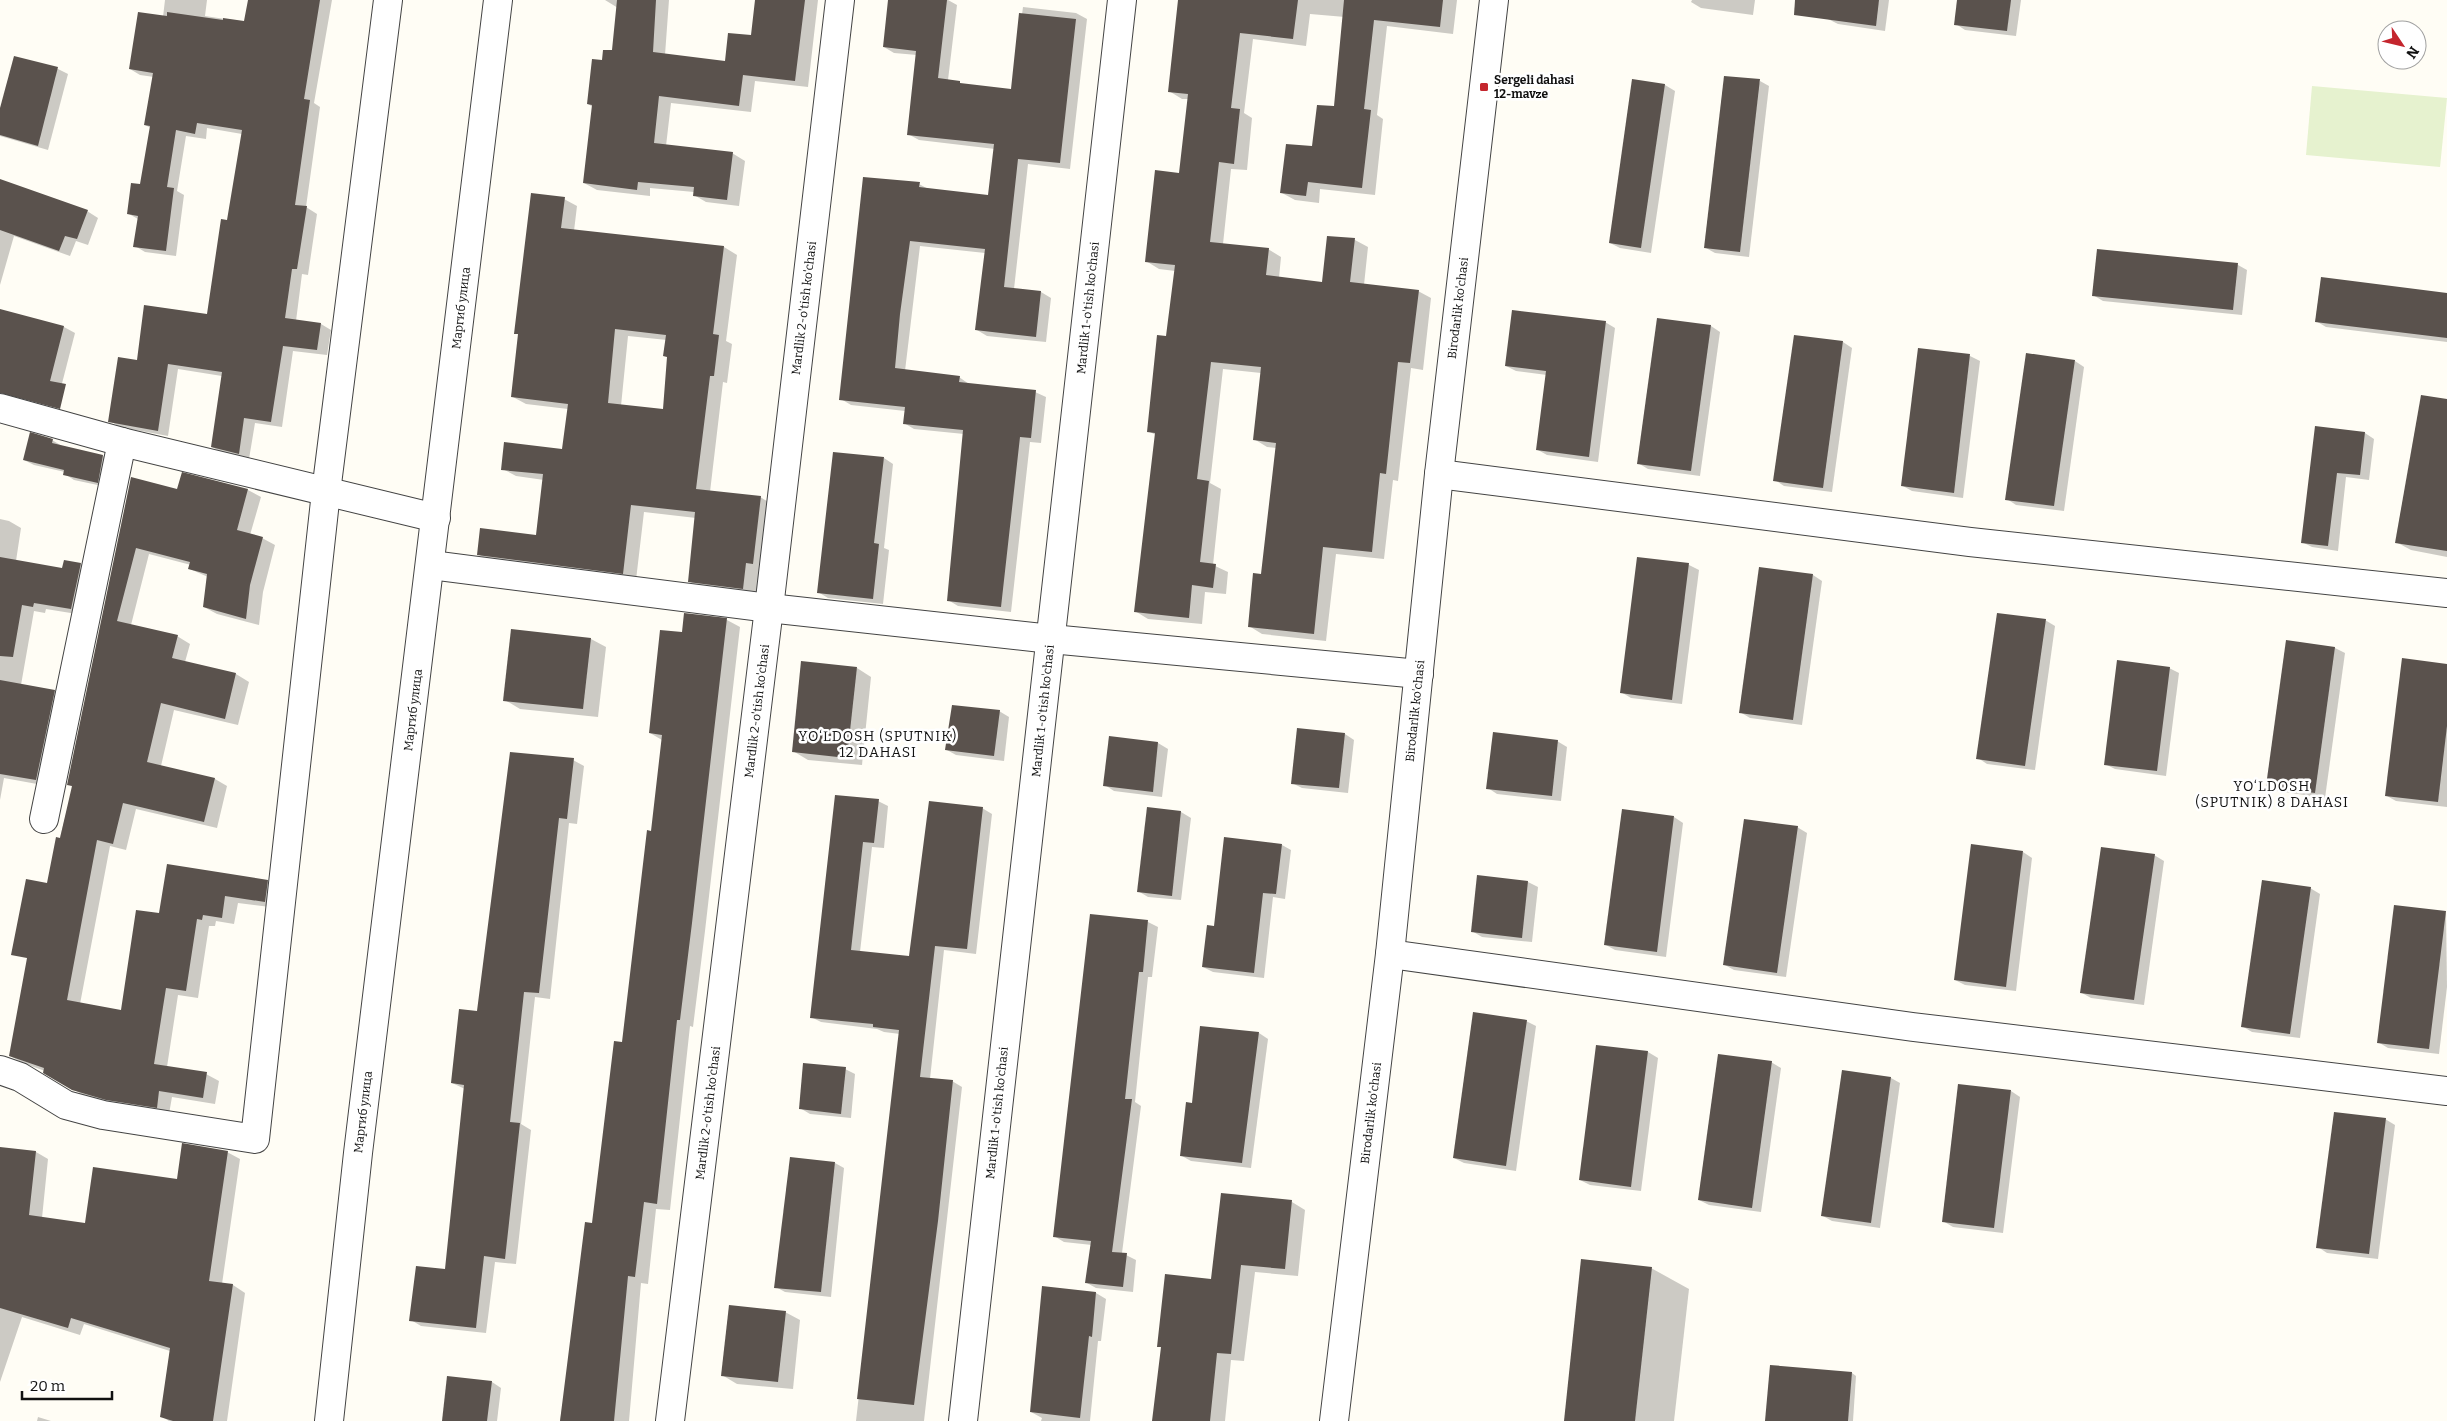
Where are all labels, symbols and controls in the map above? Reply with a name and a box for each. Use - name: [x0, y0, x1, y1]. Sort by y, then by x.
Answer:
- north arrow: [2377, 20, 2427, 70]
- text: N: [2402, 43, 2422, 62]
- place label: Sergeli dahasi 12-mavze: [1494, 73, 1574, 101]
- marker: Sergeli dahasi 12-mavze: [1478, 81, 1490, 93]
- street label: Mardlik 2-o'tish ko'chasi: [789, 240, 819, 376]
- street label: Mardlik 1-o'tish ko'chasi: [1074, 241, 1102, 375]
- street label: Birodarlik ko'chasi: [1445, 256, 1471, 360]
- street label: Маргиб улица: [449, 266, 473, 350]
- street label: Mardlik 2-o'tish ko'chasi: [742, 643, 772, 779]
- street label: Mardlik 1-o'tish ko'chasi: [1029, 644, 1057, 778]
- street label: Birodarlik ko'chasi: [1403, 659, 1427, 763]
- street label: Маргиб улица: [401, 668, 425, 752]
- district label: YO‘LDOSH (SPUTNIK) 12 DAHASI: [799, 728, 957, 761]
- district label: YO‘LDOSH (SPUTNIK) 8 DAHASI: [2195, 778, 2349, 811]
- street label: Mardlik 2-o'tish ko'chasi: [693, 1045, 723, 1181]
- street label: Mardlik 1-o'tish ko'chasi: [983, 1046, 1011, 1180]
- street label: Birodarlik ko'chasi: [1358, 1061, 1384, 1165]
- street label: Маргиб улица: [351, 1070, 375, 1154]
- scale bar: [22, 1368, 112, 1400]
- text: 20 m: [30, 1377, 66, 1395]

